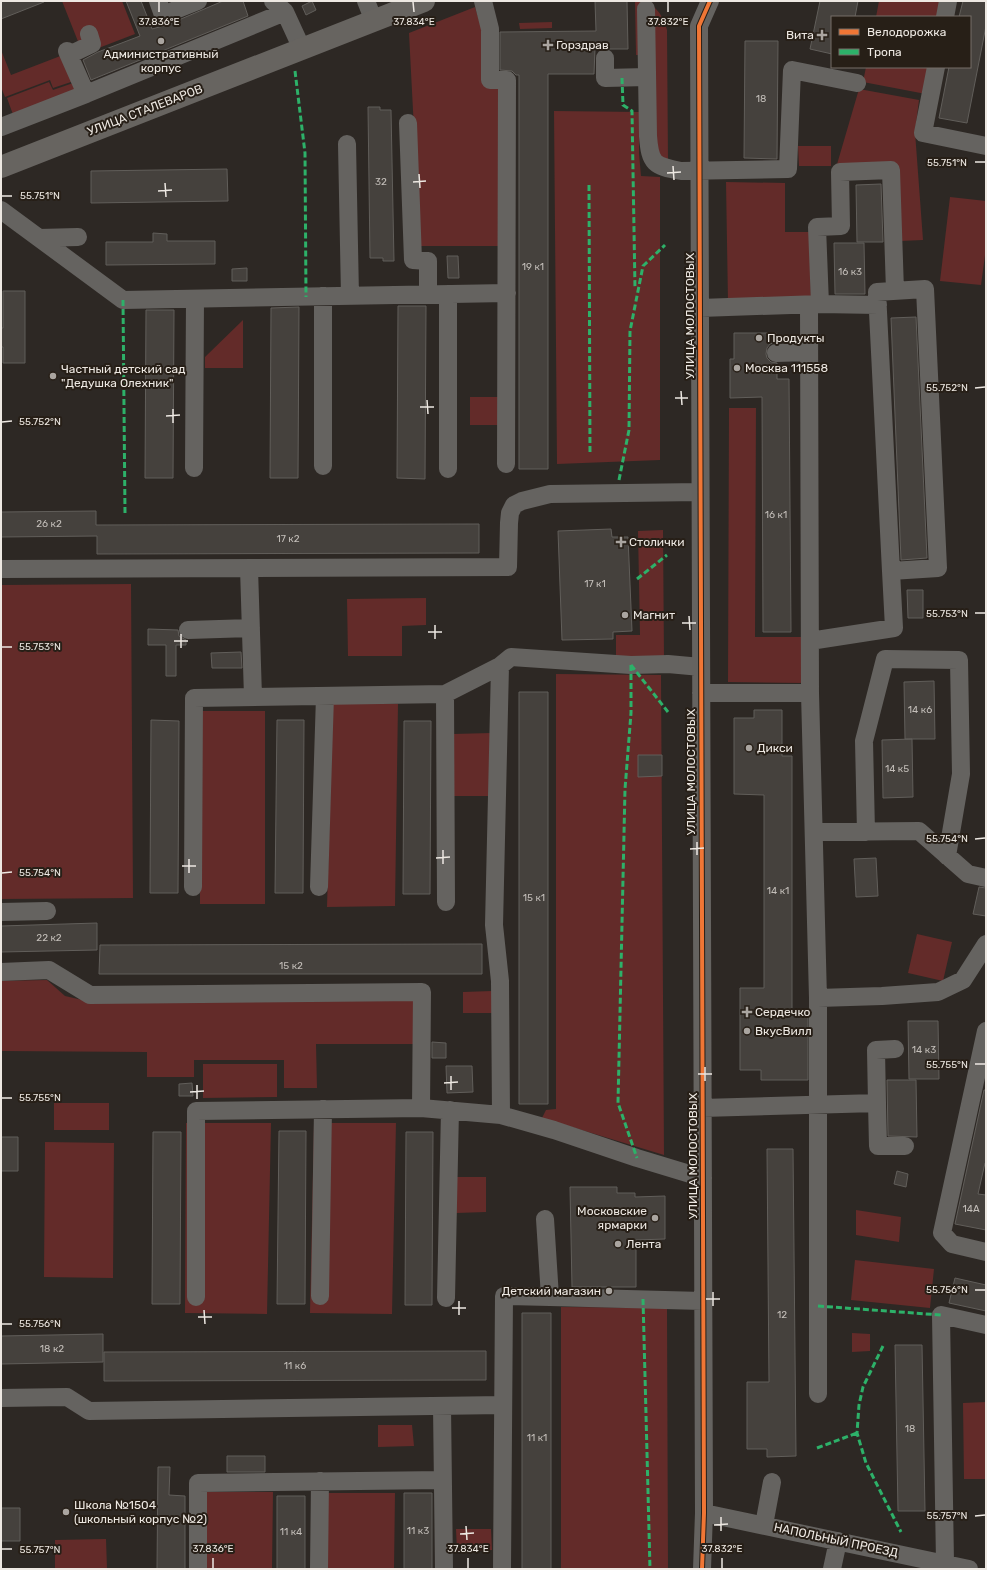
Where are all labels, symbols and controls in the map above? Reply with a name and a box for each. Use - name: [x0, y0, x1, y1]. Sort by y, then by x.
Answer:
- text: 37.836°E: [138, 16, 180, 28]
- text: 37.834°E: [393, 16, 435, 28]
- text: 37.832°E: [647, 16, 689, 28]
- legend: [831, 16, 971, 68]
- text: Велодорожка: [867, 25, 946, 39]
- place label: Вита: [786, 28, 814, 42]
- marker: Вита: [817, 30, 827, 40]
- marker: Административный корпус: [156, 36, 166, 46]
- place label: Горздрав: [556, 38, 609, 52]
- marker: Горздрав: [543, 40, 553, 50]
- text: Тропа: [867, 45, 902, 59]
- place label: Административный корпус: [103, 47, 219, 75]
- street label: УЛИЦА СТАЛЕВАРОВ: [85, 82, 205, 138]
- house number: 18: [756, 93, 766, 105]
- text: 55.751°N: [927, 157, 967, 169]
- house number: 32: [375, 176, 387, 188]
- text: 55.751°N: [20, 190, 60, 202]
- street label: УЛИЦА МОЛОСТОВЫХ: [683, 252, 697, 379]
- house number: 19 к1: [522, 261, 544, 273]
- house number: 16 к3: [838, 266, 862, 278]
- place label: Продукты: [767, 331, 824, 345]
- marker: Продукты: [754, 333, 764, 343]
- place label: Москва 111558: [745, 361, 828, 375]
- place label: Частный детский сад "Дедушка Олехник": [61, 362, 185, 390]
- marker: Москва 111558: [732, 363, 742, 373]
- marker: Частный детский сад "Дедушка Олехник": [48, 371, 58, 381]
- text: 55.752°N: [926, 382, 968, 394]
- text: 55.752°N: [19, 416, 61, 428]
- house number: 16 к1: [765, 509, 787, 521]
- house number: 26 к2: [36, 518, 62, 530]
- house number: 17 к2: [276, 533, 300, 545]
- place label: Столички: [629, 535, 685, 549]
- marker: Столички: [616, 537, 626, 547]
- house number: 17 к1: [584, 578, 606, 590]
- place label: Магнит: [633, 608, 675, 622]
- text: 55.753°N: [926, 608, 968, 620]
- marker: Магнит: [620, 610, 630, 620]
- text: 55.753°N: [19, 641, 61, 653]
- house number: 14 к6: [908, 704, 932, 716]
- street label: УЛИЦА МОЛОСТОВЫХ: [684, 708, 698, 835]
- place label: Дикси: [757, 741, 793, 755]
- marker: Дикси: [744, 743, 754, 753]
- house number: 14 к5: [885, 763, 909, 775]
- text: 55.754°N: [926, 833, 968, 845]
- text: 55.754°N: [19, 867, 61, 879]
- house number: 14 к1: [767, 885, 789, 897]
- house number: 15 к1: [523, 892, 545, 904]
- house number: 22 к2: [36, 932, 62, 944]
- house number: 15 к2: [279, 960, 303, 972]
- place label: Сердечко: [755, 1005, 811, 1019]
- marker: Сердечко: [742, 1007, 752, 1017]
- place label: ВкусВилл: [755, 1024, 812, 1038]
- marker: ВкусВилл: [742, 1026, 752, 1036]
- house number: 14 к3: [912, 1044, 936, 1056]
- text: 55.755°N: [926, 1059, 968, 1071]
- text: 55.755°N: [19, 1092, 61, 1104]
- street label: УЛИЦА МОЛОСТОВЫХ: [686, 1092, 700, 1219]
- house number: 14А: [962, 1203, 980, 1215]
- place label: Московские ярмарки: [577, 1204, 647, 1232]
- marker: Московские ярмарки: [650, 1213, 660, 1223]
- place label: Лента: [626, 1237, 661, 1251]
- marker: Лента: [613, 1239, 623, 1249]
- place label: Детский магазин: [502, 1284, 601, 1298]
- text: 55.756°N: [926, 1284, 968, 1296]
- marker: Детский магазин: [604, 1286, 614, 1296]
- house number: 12: [777, 1309, 787, 1321]
- text: 55.756°N: [19, 1318, 61, 1330]
- house number: 18 к2: [40, 1343, 64, 1355]
- house number: 11 к6: [284, 1360, 306, 1372]
- house number: 18: [905, 1423, 915, 1435]
- house number: 11 к1: [527, 1432, 547, 1444]
- place label: Школа №1504 (школьный корпус №2): [74, 1498, 207, 1526]
- marker: Школа №1504 (школьный корпус №2): [61, 1507, 71, 1517]
- text: 55.757°N: [926, 1510, 968, 1522]
- street label: НАПОЛЬНЫЙ ПРОЕЗД: [773, 1520, 900, 1560]
- house number: 11 к3: [407, 1525, 429, 1537]
- house number: 11 к4: [280, 1526, 302, 1538]
- text: 37.836°E: [192, 1543, 234, 1555]
- text: 37.834°E: [447, 1543, 489, 1555]
- text: 37.832°E: [701, 1543, 743, 1555]
- text: 55.757°N: [19, 1544, 61, 1556]

